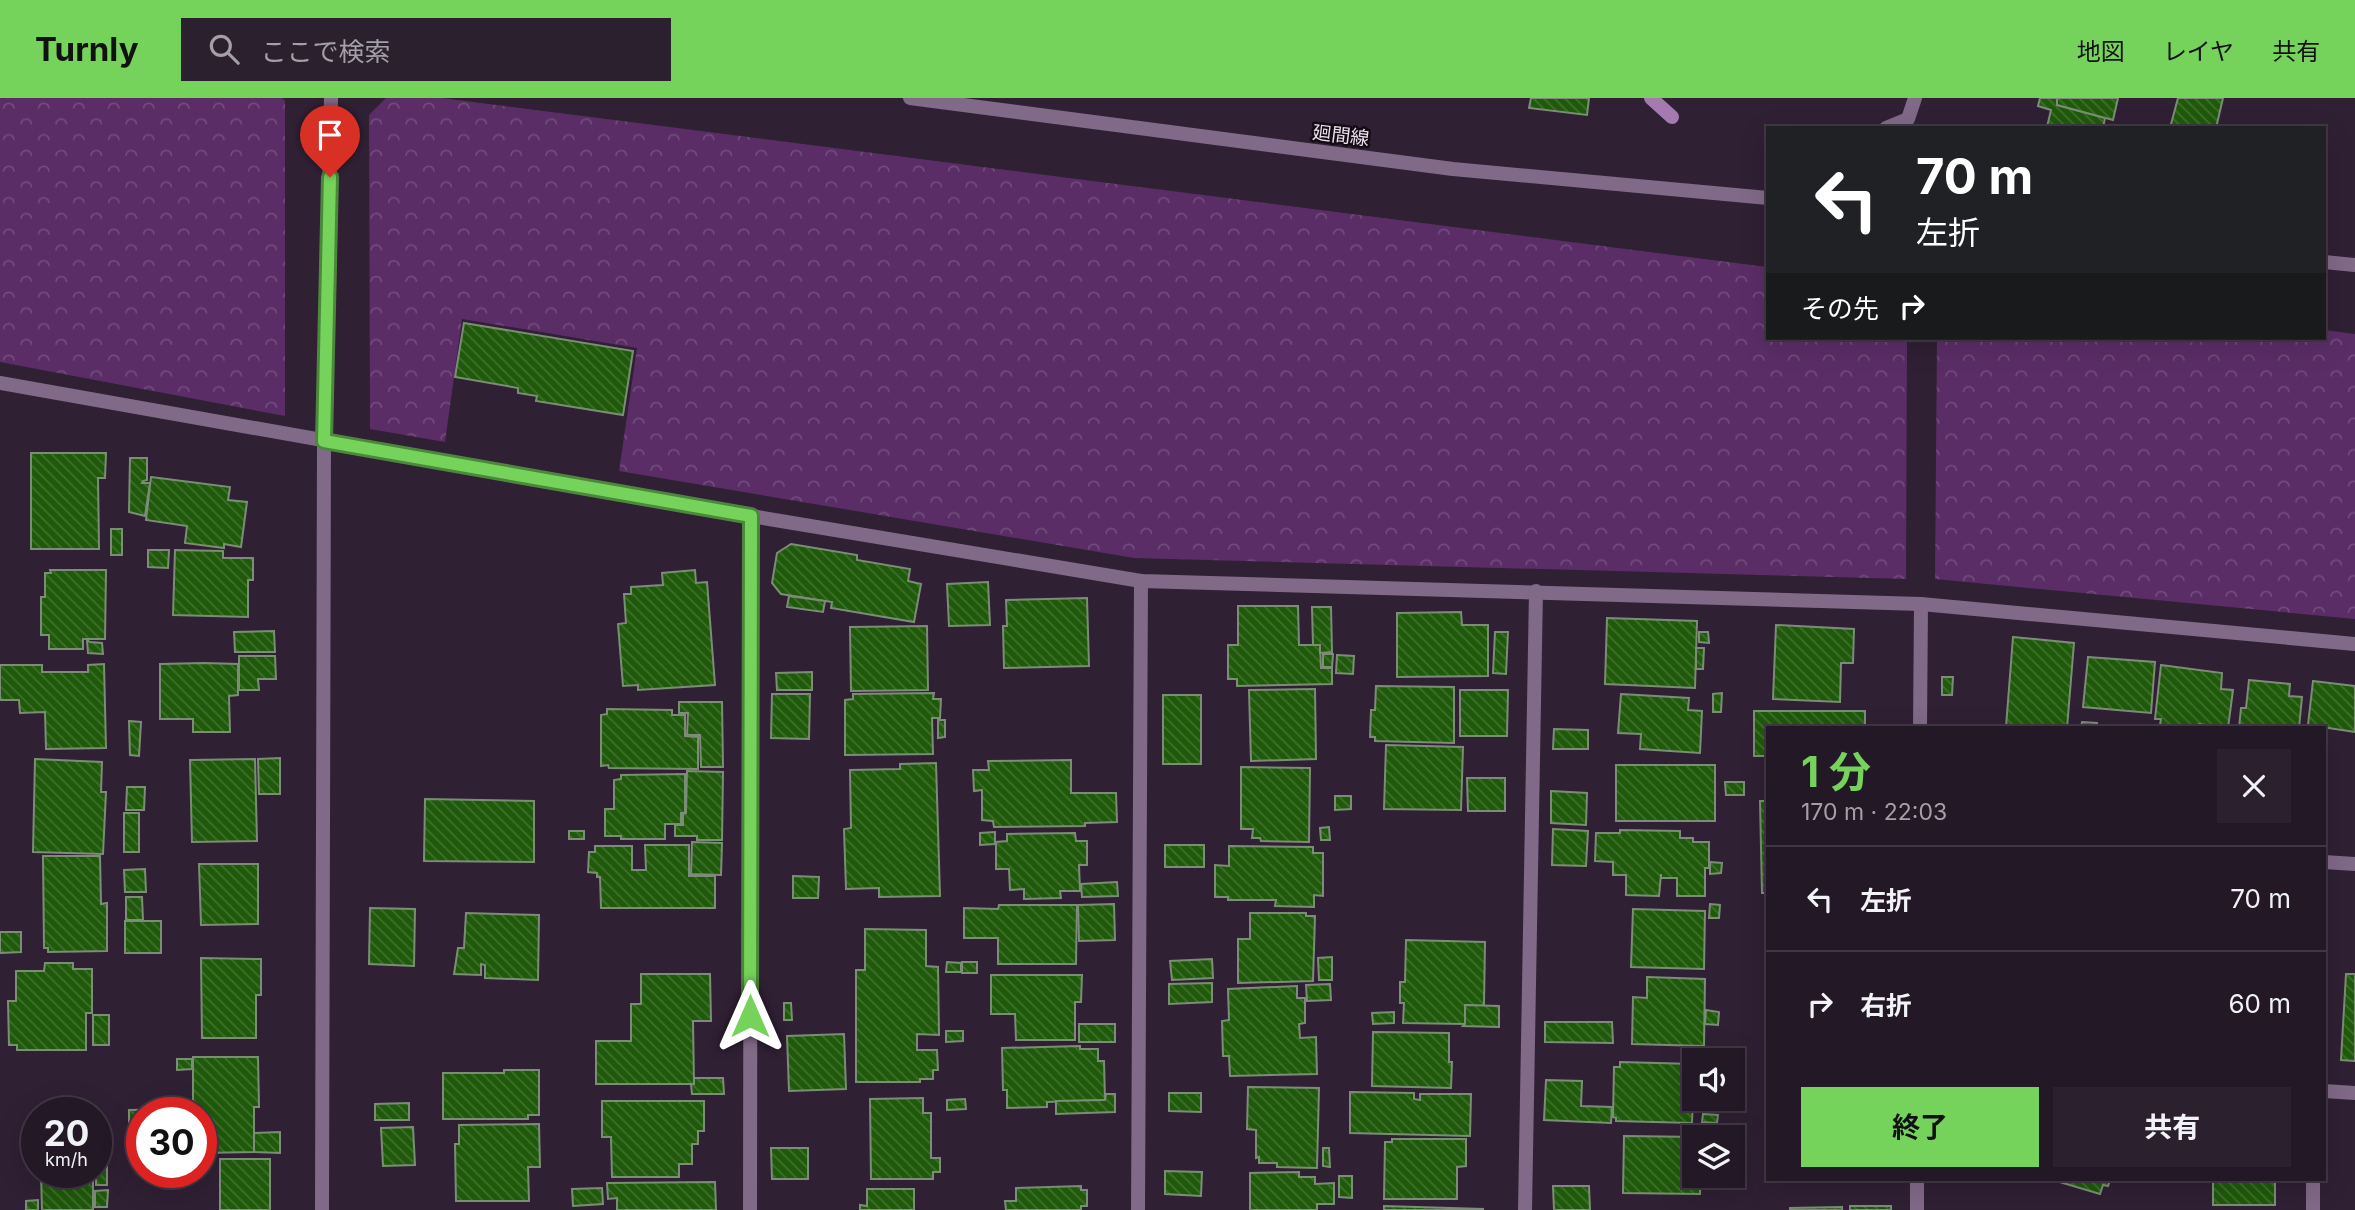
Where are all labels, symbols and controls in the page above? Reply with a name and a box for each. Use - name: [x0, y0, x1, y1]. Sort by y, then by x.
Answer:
- search box: [181, 18, 671, 81]
- text: Turnly: [35, 29, 139, 69]
- icon: search: [205, 30, 243, 68]
- text: ここで検索: [261, 36, 391, 67]
- text: 地図: [2077, 37, 2125, 66]
- text: レイヤ: [2163, 37, 2234, 66]
- text: 共有: [2272, 37, 2320, 66]
- pin: [300, 105, 360, 177]
- icon: arrive: [311, 116, 349, 154]
- street label: 廻間線: [1311, 121, 1371, 150]
- text: 70 m: [1916, 147, 2033, 206]
- icon: left: [1801, 154, 1892, 245]
- text: 左折: [1916, 213, 1980, 252]
- icon: right: [1893, 287, 1931, 325]
- text: その先: [1801, 293, 1879, 324]
- text: 1 分: [1801, 746, 1871, 797]
- button: close: [2217, 749, 2291, 823]
- text: 170 m · 22:03: [1801, 798, 1947, 826]
- icon: left: [1801, 880, 1839, 918]
- text: 70 m: [2230, 883, 2291, 914]
- text: 左折: [1860, 885, 1912, 916]
- position arrow: [713, 979, 787, 1053]
- icon: right: [1801, 985, 1839, 1023]
- text: 60 m: [2228, 988, 2291, 1019]
- text: 右折: [1860, 990, 1912, 1021]
- map controls: [1682, 1048, 1745, 1188]
- button: sound: [1682, 1048, 1745, 1111]
- button: 終了: [1801, 1087, 2039, 1167]
- button: 共有: [2053, 1087, 2291, 1167]
- speed limit sign: 30: [126, 1097, 217, 1188]
- text: 20: [44, 1112, 89, 1154]
- button: layers: [1682, 1125, 1745, 1188]
- text: km/h: [45, 1149, 88, 1170]

